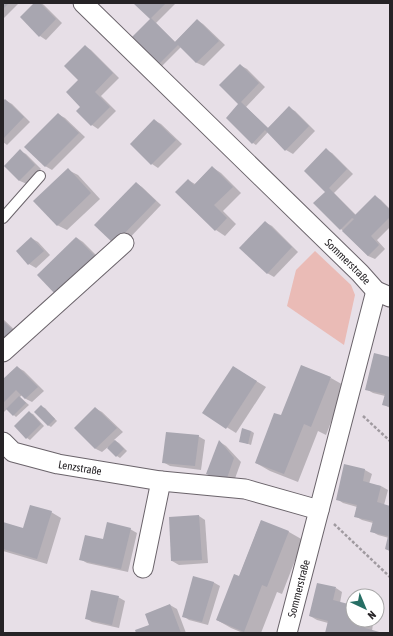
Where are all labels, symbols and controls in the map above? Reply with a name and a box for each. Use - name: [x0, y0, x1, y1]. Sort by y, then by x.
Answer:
- street label: Sommerstraße: [323, 236, 373, 287]
- street label: Lenzstraße: [57, 458, 103, 477]
- street label: Sommerstraße: [285, 558, 312, 619]
- north arrow: [345, 588, 385, 628]
- text: N: [365, 609, 378, 622]

